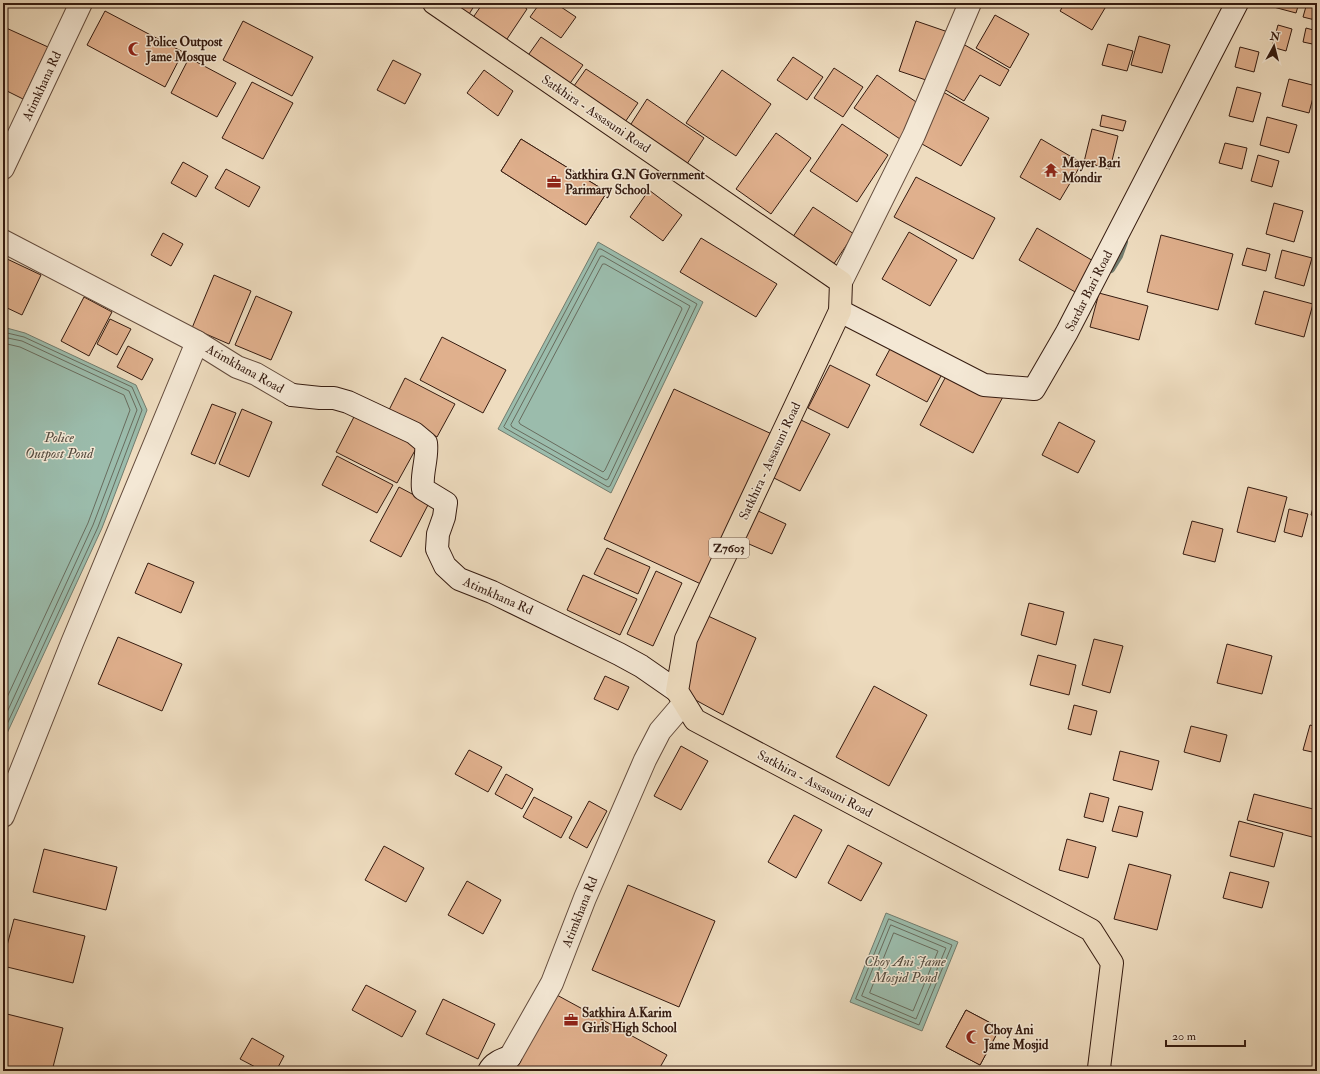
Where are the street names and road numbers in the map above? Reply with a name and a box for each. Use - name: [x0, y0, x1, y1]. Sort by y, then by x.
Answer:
- street label: Atimkhana Rd: [19, 48, 65, 124]
- street label: Satkhira - Assasuni Road: [538, 72, 654, 157]
- street label: Sardar Bari Road: [1062, 247, 1117, 334]
- street label: Atimkhana Road: [203, 341, 287, 397]
- street label: Satkhira - Assasuni Road: [736, 399, 805, 522]
- road number: Z7603: [709, 538, 749, 558]
- street label: Atimkhana Rd: [460, 573, 536, 619]
- street label: Satkhira - Assasuni Road: [755, 747, 876, 821]
- street label: Atimkhana Rd: [558, 874, 602, 951]

